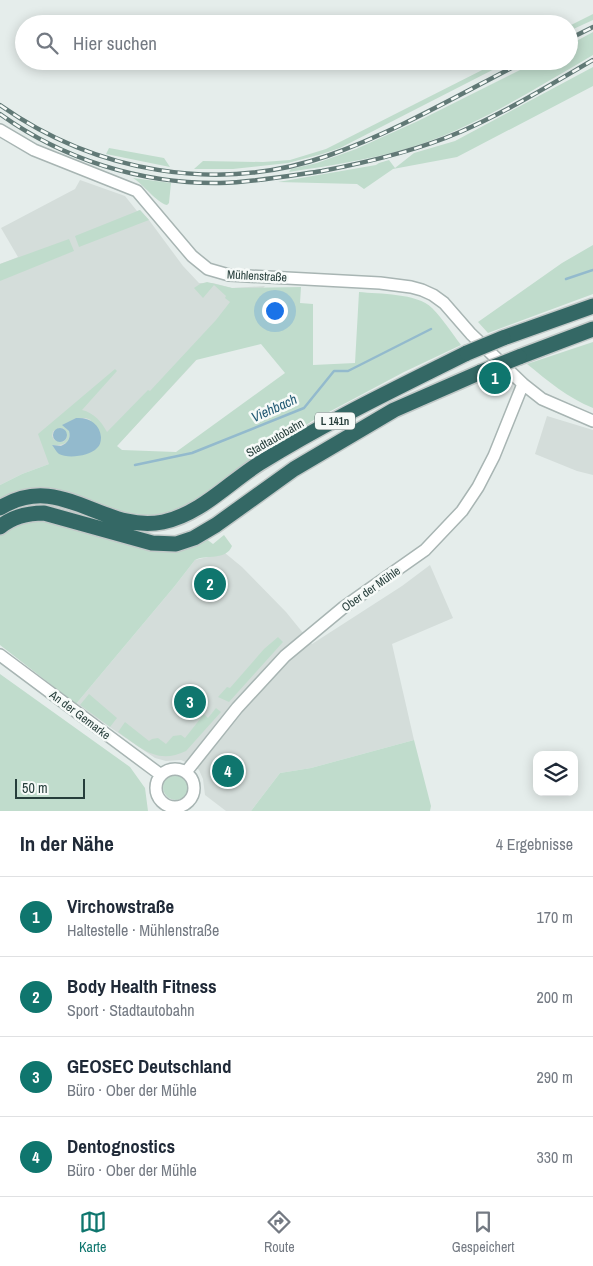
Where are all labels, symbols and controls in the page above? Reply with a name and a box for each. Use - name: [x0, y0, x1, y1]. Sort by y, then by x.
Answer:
- search box: [15, 15, 578, 70]
- icon: search: [33, 29, 61, 57]
- text: Hier suchen: [73, 30, 157, 56]
- street label: Mühlenstraße: [227, 266, 287, 286]
- your location: [262, 298, 288, 324]
- pin: 1: [479, 359, 511, 397]
- water label: Viehbach: [248, 390, 300, 426]
- road number: L 141n: [315, 412, 355, 430]
- street label: Stadtautobahn: [243, 415, 307, 461]
- street label: Ober der Mühle: [338, 563, 404, 615]
- pin: 2: [194, 565, 226, 603]
- pin: 3: [174, 683, 206, 721]
- street label: An der Gemarke: [46, 686, 114, 743]
- map controls: [533, 751, 578, 796]
- button: layers: [533, 751, 578, 796]
- pin: 4: [212, 752, 244, 790]
- scale bar: [15, 776, 85, 799]
- text: 50 m: [22, 779, 48, 797]
- text: In der Nähe: [20, 829, 114, 858]
- text: 4 Ergebnisse: [496, 833, 573, 855]
- text: Virchowstraße: [67, 893, 174, 919]
- text: 1: [32, 906, 40, 928]
- text: 170 m: [537, 906, 573, 928]
- text: Haltestelle · Mühlenstraße: [67, 919, 219, 941]
- text: Body Health Fitness: [67, 973, 217, 999]
- text: 2: [32, 986, 40, 1008]
- text: 200 m: [537, 986, 573, 1008]
- text: Sport · Stadtautobahn: [67, 999, 195, 1021]
- text: GEOSEC Deutschland: [67, 1053, 232, 1079]
- text: 3: [32, 1066, 40, 1088]
- text: 290 m: [537, 1066, 573, 1088]
- text: Büro · Ober der Mühle: [67, 1079, 197, 1101]
- text: Dentognostics: [67, 1133, 175, 1159]
- text: 4: [32, 1146, 40, 1168]
- text: 330 m: [537, 1146, 573, 1168]
- text: Büro · Ober der Mühle: [67, 1159, 197, 1181]
- tab: Karte: [79, 1208, 107, 1256]
- tab: Route: [264, 1208, 295, 1256]
- tab: Gespeichert: [452, 1208, 514, 1256]

